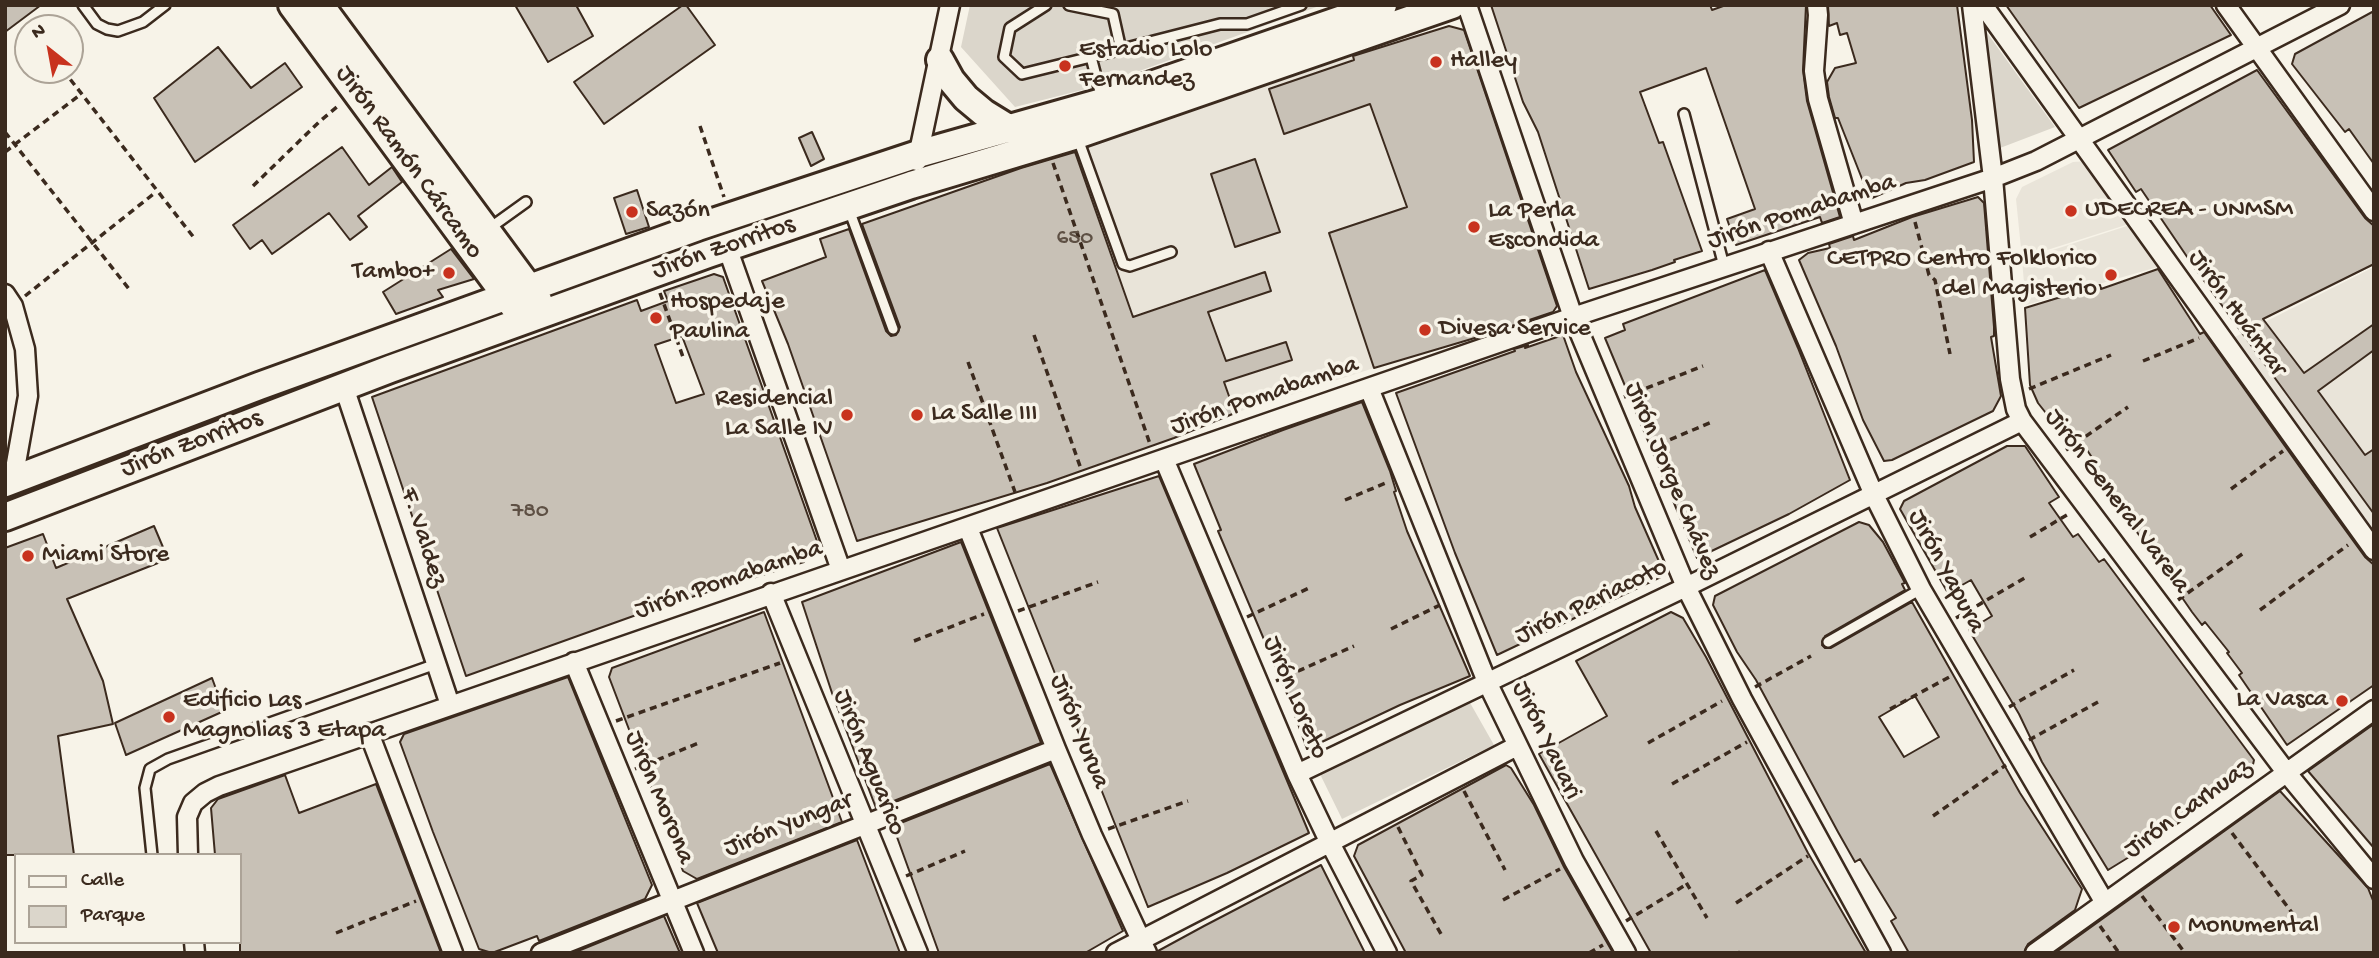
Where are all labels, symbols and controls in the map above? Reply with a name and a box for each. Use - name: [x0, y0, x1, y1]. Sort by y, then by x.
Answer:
- north arrow: [14, 14, 84, 84]
- text: N: [28, 19, 50, 45]
- place label: Estadio Lolo Fernandez: [1079, 35, 1213, 96]
- place label: Halley: [1450, 46, 1517, 78]
- marker: Halley: [1428, 54, 1444, 70]
- marker: Estadio Lolo Fernandez: [1057, 58, 1073, 74]
- street label: Jirón Ramón Cárcamo: [327, 60, 489, 266]
- street label: Jirón Pomabamba: [1704, 168, 1900, 258]
- place label: UDECREA - UNMSM: [2085, 195, 2293, 227]
- place label: Sazón: [646, 196, 710, 228]
- place label: La Perla Escondida: [1488, 196, 1599, 258]
- marker: UDECREA - UNMSM: [2063, 203, 2079, 219]
- marker: Sazón: [624, 204, 640, 220]
- street label: Jirón Zorritos: [649, 210, 799, 288]
- marker: La Perla Escondida: [1466, 219, 1482, 235]
- house number: 650: [1057, 225, 1093, 253]
- place label: CETPRO Centro Folklorico del Magisterio: [1827, 244, 2097, 306]
- street label: Jirón Huántar: [2180, 245, 2292, 383]
- place label: Tambo+: [352, 257, 435, 289]
- marker: Tambo+: [441, 265, 457, 281]
- marker: CETPRO Centro Folklorico del Magisterio: [2103, 267, 2119, 283]
- place label: Hospedaje Paulina: [670, 287, 785, 348]
- marker: Hospedaje Paulina: [648, 310, 664, 326]
- place label: Divesa Service: [1439, 314, 1591, 346]
- marker: Divesa Service: [1417, 322, 1433, 338]
- street label: Jirón Pomabamba: [1167, 350, 1363, 444]
- street label: Jirón Jorge Chávez: [1616, 378, 1726, 584]
- place label: Residencial La Salle IV: [715, 384, 833, 446]
- place label: La Salle III: [931, 399, 1037, 431]
- street label: Jirón General Varela: [2036, 403, 2196, 601]
- street label: Jirón Zorritos: [117, 404, 267, 486]
- marker: Residencial La Salle IV: [839, 407, 855, 423]
- marker: La Salle III: [909, 407, 925, 423]
- street label: F. Valdez: [391, 484, 453, 592]
- house number: 780: [511, 498, 549, 526]
- street label: Jirón Yapura: [1899, 505, 1991, 639]
- street label: Jirón Pomabamba: [631, 534, 827, 628]
- place label: Miami Store: [42, 540, 169, 572]
- marker: Miami Store: [20, 548, 36, 564]
- street label: Jirón Pariacoto: [1511, 553, 1673, 653]
- street label: Jirón Loreto: [1254, 632, 1334, 764]
- street label: Jirón Yurua: [1041, 670, 1115, 794]
- street label: Jirón Yavari: [1503, 677, 1587, 805]
- place label: La Vasca: [2236, 685, 2328, 717]
- place label: Edificio Las Magnolias 3 Etapa: [183, 686, 386, 748]
- street label: Jirón Aguarico: [825, 686, 911, 840]
- marker: La Vasca: [2334, 693, 2350, 709]
- marker: Edificio Las Magnolias 3 Etapa: [161, 709, 177, 725]
- street label: Jirón Morona: [616, 727, 700, 869]
- street label: Jirón Carhuaz: [2119, 753, 2259, 867]
- street label: Jirón Yungar: [720, 786, 858, 866]
- legend: [14, 853, 242, 944]
- text: Calle: [81, 869, 124, 894]
- text: Parque: [81, 904, 145, 929]
- place label: Monumental: [2188, 911, 2319, 943]
- marker: Monumental: [2166, 919, 2182, 935]

